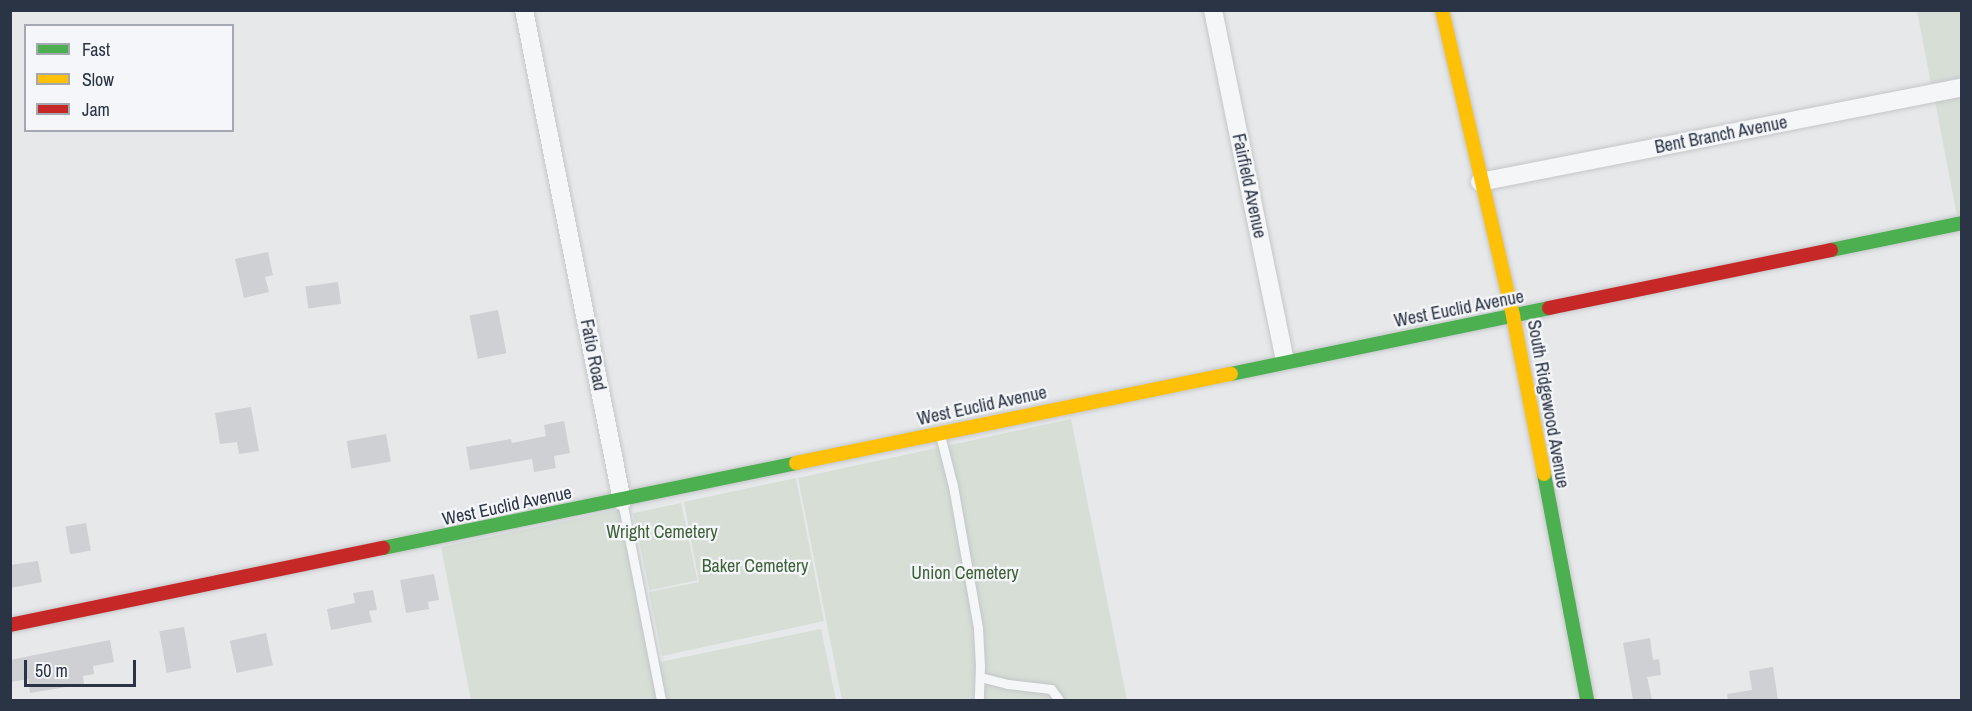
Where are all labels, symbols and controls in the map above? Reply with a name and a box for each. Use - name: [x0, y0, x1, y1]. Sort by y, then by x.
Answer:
- legend: [24, 24, 234, 132]
- text: Fast: [82, 37, 110, 62]
- text: Slow: [82, 67, 114, 92]
- text: Jam: [82, 97, 110, 122]
- street label: Bent Branch Avenue: [1653, 112, 1789, 158]
- street label: Fairfield Avenue: [1227, 131, 1271, 241]
- street label: West Euclid Avenue: [1392, 286, 1526, 332]
- street label: Fatio Road: [576, 317, 610, 393]
- street label: South Ridgewood Avenue: [1522, 318, 1574, 490]
- street label: West Euclid Avenue: [915, 382, 1049, 430]
- street label: West Euclid Avenue: [440, 482, 574, 530]
- park label: Wright Cemetery: [606, 521, 718, 543]
- park label: Baker Cemetery: [702, 555, 808, 577]
- park label: Union Cemetery: [911, 562, 1019, 584]
- scale bar: [27, 648, 140, 686]
- text: 50 m: [35, 658, 68, 683]

